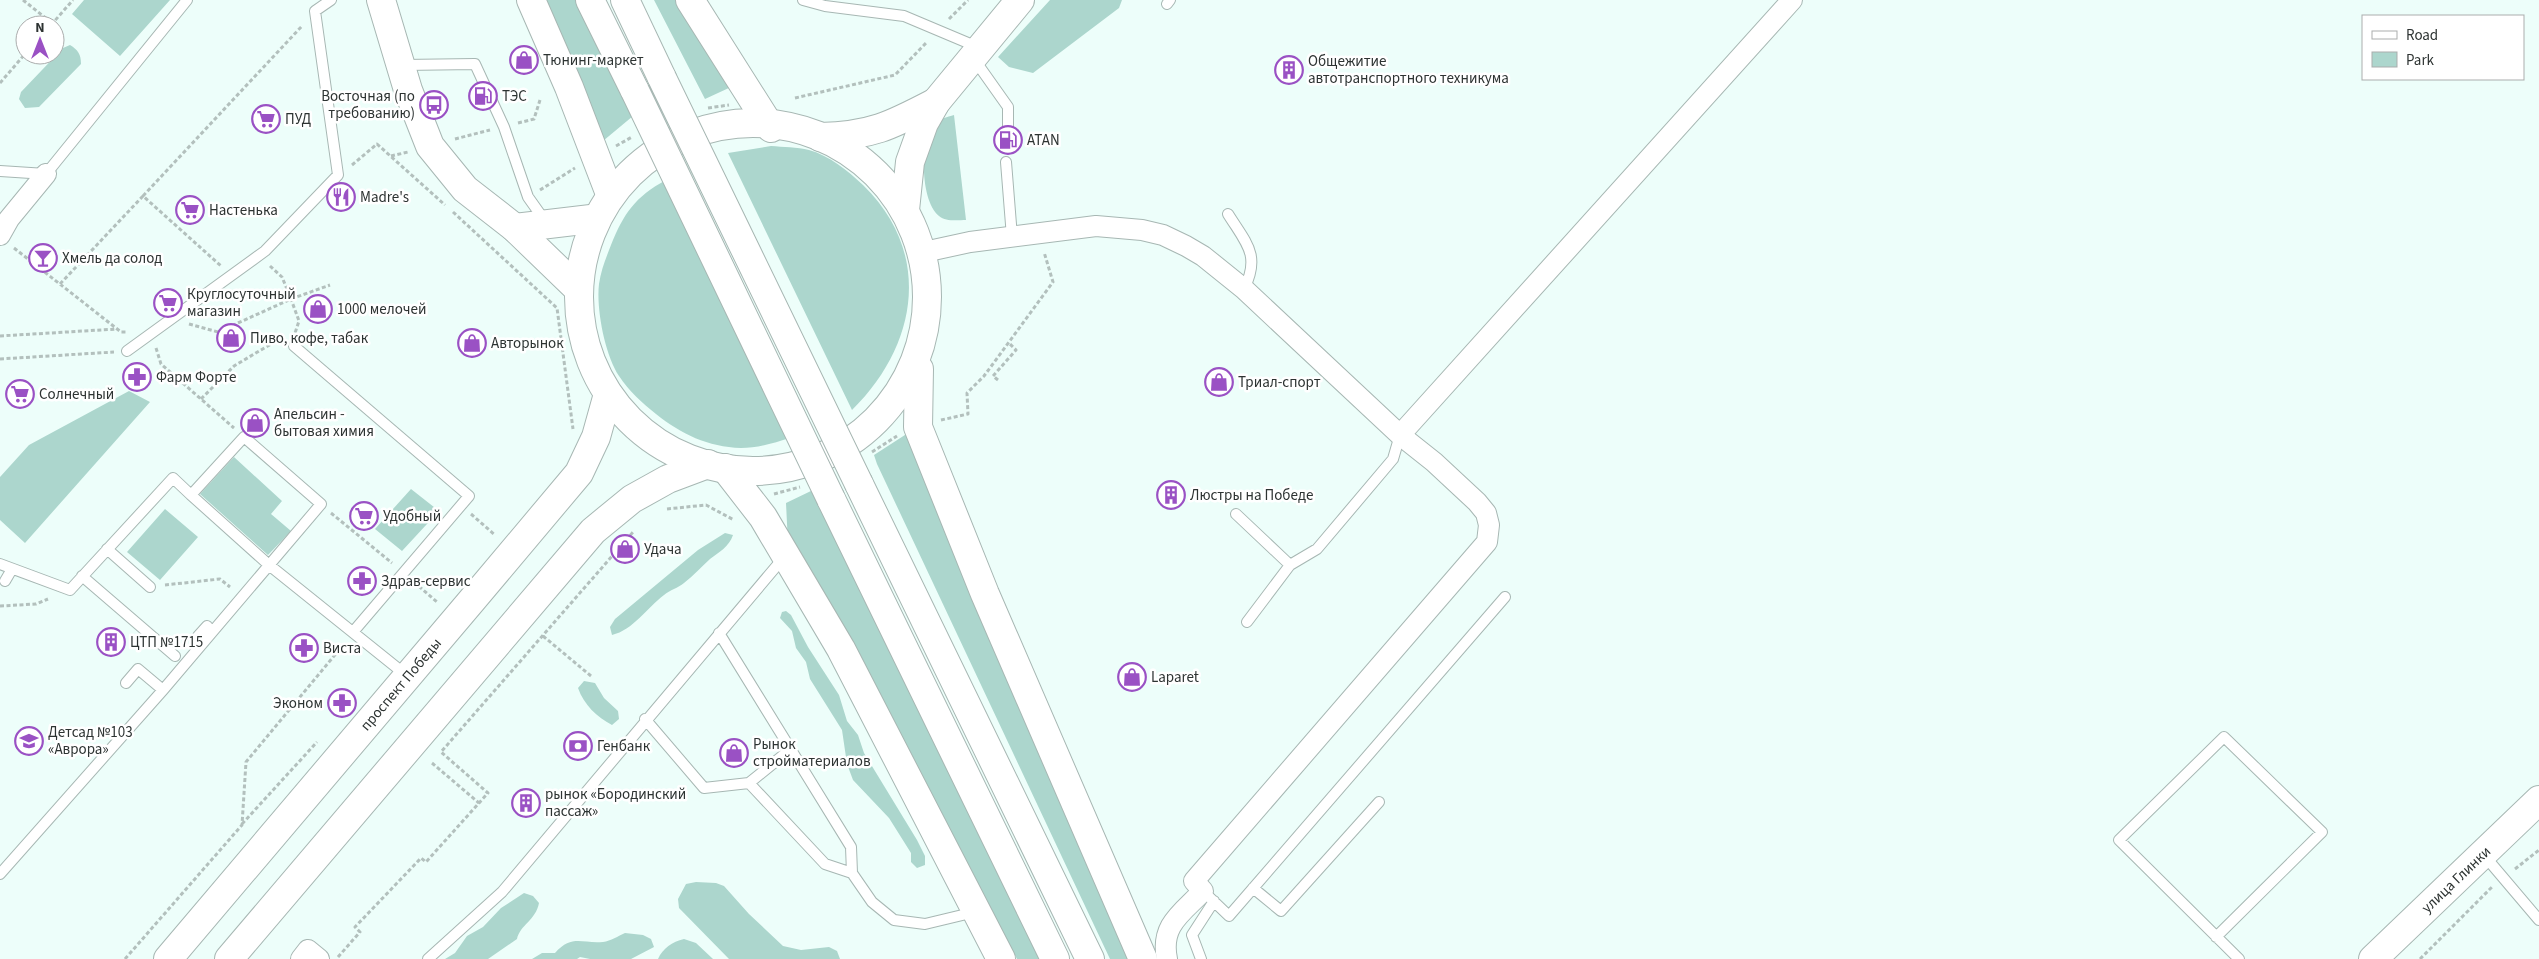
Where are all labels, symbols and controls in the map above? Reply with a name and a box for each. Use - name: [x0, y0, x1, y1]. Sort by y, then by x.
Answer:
- north arrow: [15, 15, 65, 65]
- legend: [2362, 15, 2524, 80]
- text: N: [35, 18, 45, 38]
- text: Road: [2406, 25, 2438, 46]
- shop icon: Тюнинг-маркет: [509, 45, 539, 75]
- place label: Тюнинг-маркет: [543, 50, 644, 71]
- text: Park: [2406, 50, 2435, 71]
- place label: Общежитие автотранспортного техникума: [1308, 51, 1509, 89]
- building icon: Общежитие автотранспортного техникума: [1274, 55, 1304, 85]
- fuel station icon: ТЭС: [468, 81, 498, 111]
- place label: Восточная (по требованию): [321, 86, 415, 124]
- place label: ТЭС: [502, 86, 527, 107]
- bus stop icon: Восточная (по требованию): [419, 90, 449, 120]
- supermarket icon: ПУД: [251, 104, 281, 134]
- place label: ПУД: [285, 109, 311, 130]
- fuel station icon: ATAN: [993, 125, 1023, 155]
- place label: ATAN: [1027, 130, 1060, 151]
- restaurant icon: Madre's: [326, 182, 356, 212]
- place label: Madre's: [360, 187, 409, 208]
- supermarket icon: Настенька: [175, 195, 205, 225]
- place label: Настенька: [209, 200, 278, 221]
- bar icon: Хмель да солод: [28, 243, 58, 273]
- place label: Хмель да солод: [62, 248, 162, 269]
- place label: Круглосуточный магазин: [187, 284, 296, 322]
- supermarket icon: Круглосуточный магазин: [153, 288, 183, 318]
- shop icon: 1000 мелочей: [303, 294, 333, 324]
- place label: 1000 мелочей: [337, 299, 426, 320]
- shop icon: Пиво, кофе, табак: [216, 323, 246, 353]
- place label: Пиво, кофе, табак: [250, 328, 369, 349]
- shop icon: Авторынок: [457, 328, 487, 358]
- place label: Авторынок: [491, 333, 564, 354]
- pharmacy icon: Фарм Форте: [122, 362, 152, 392]
- place label: Фарм Форте: [156, 367, 236, 388]
- shop icon: Триал-спорт: [1204, 367, 1234, 397]
- place label: Триал-спорт: [1238, 372, 1321, 393]
- supermarket icon: Солнечный: [5, 379, 35, 409]
- place label: Солнечный: [39, 384, 114, 405]
- place label: Апельсин - бытовая химия: [274, 404, 374, 442]
- shop icon: Апельсин - бытовая химия: [240, 408, 270, 438]
- building icon: Люстры на Победе: [1156, 480, 1186, 510]
- place label: Люстры на Победе: [1190, 485, 1313, 506]
- supermarket icon: Удобный: [349, 501, 379, 531]
- place label: Удобный: [383, 506, 441, 527]
- shop icon: Удача: [610, 534, 640, 564]
- place label: Удача: [644, 539, 682, 560]
- pharmacy icon: Здрав-сервис: [347, 566, 377, 596]
- place label: Здрав-сервис: [381, 571, 471, 592]
- building icon: ЦТП №1715: [96, 627, 126, 657]
- place label: ЦТП №1715: [130, 632, 203, 653]
- pharmacy icon: Виста: [289, 633, 319, 663]
- street label: проспект Победы: [355, 633, 446, 735]
- place label: Виста: [323, 638, 361, 659]
- shop icon: Laparet: [1117, 662, 1147, 692]
- place label: Laparet: [1151, 667, 1199, 688]
- pharmacy icon: Эконом: [327, 688, 357, 718]
- place label: Эконом: [273, 693, 323, 714]
- place label: Детсад №103 «Аврора»: [48, 722, 133, 760]
- school or university icon: Детсад №103 «Аврора»: [14, 726, 44, 756]
- bank icon: Генбанк: [563, 731, 593, 761]
- place label: Рынок стройматериалов: [753, 734, 871, 772]
- place label: Генбанк: [597, 736, 651, 757]
- shop icon: Рынок стройматериалов: [719, 738, 749, 768]
- place label: рынок «Бородинский пассаж»: [545, 784, 686, 822]
- building icon: рынок «Бородинский пассаж»: [511, 788, 541, 818]
- street label: улица Глинки: [2417, 841, 2495, 918]

